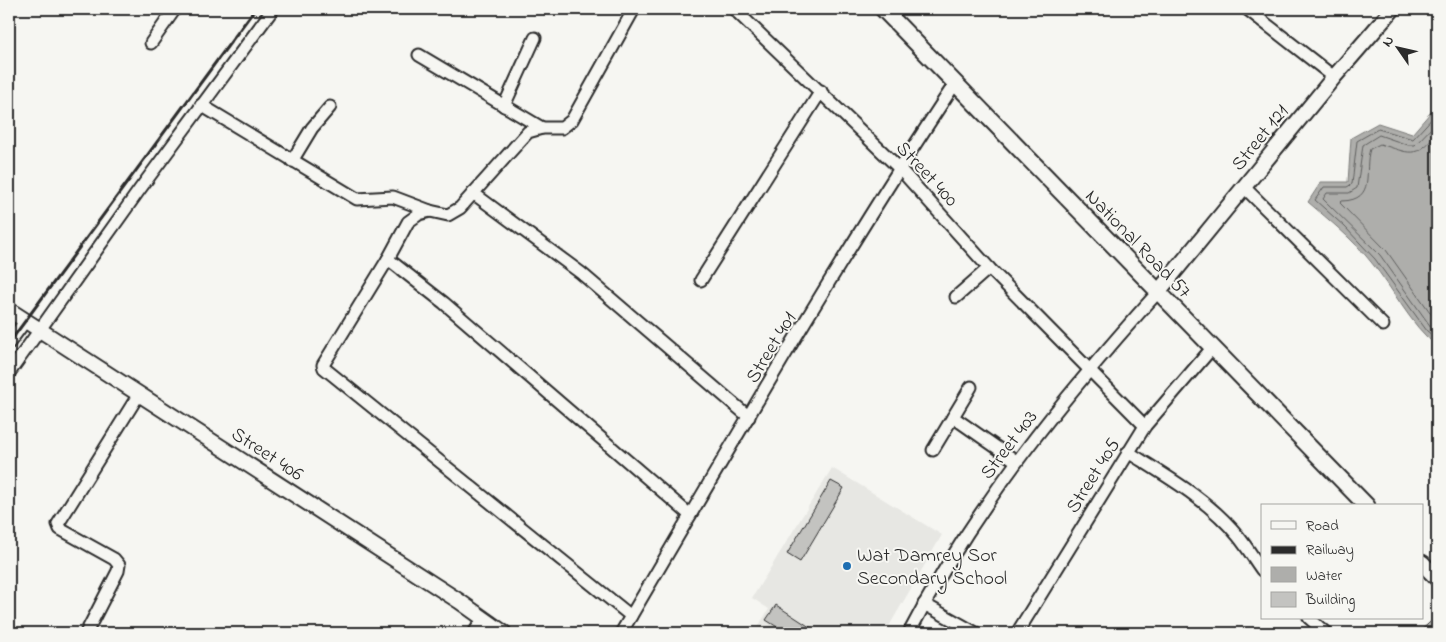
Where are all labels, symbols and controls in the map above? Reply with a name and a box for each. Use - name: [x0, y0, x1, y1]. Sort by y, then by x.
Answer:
- north arrow: [1374, 22, 1424, 72]
- text: N: [1377, 32, 1400, 51]
- street label: Street 121: [1225, 99, 1297, 178]
- street label: Street 400: [888, 135, 965, 214]
- street label: National Road 57: [1077, 184, 1197, 306]
- street label: Street 401: [739, 307, 805, 389]
- street label: Street 403: [974, 405, 1046, 486]
- street label: Street 406: [225, 421, 309, 489]
- street label: Street 405: [1060, 433, 1129, 520]
- legend: [1261, 504, 1424, 620]
- text: Road: [1306, 515, 1339, 537]
- text: Railway: [1306, 539, 1354, 562]
- place label: Wat Damrey Sor Secondary School: [857, 542, 1007, 594]
- marker: Wat Damrey Sor Secondary School: [841, 560, 853, 572]
- text: Water: [1306, 565, 1342, 587]
- text: Building: [1305, 589, 1355, 612]

